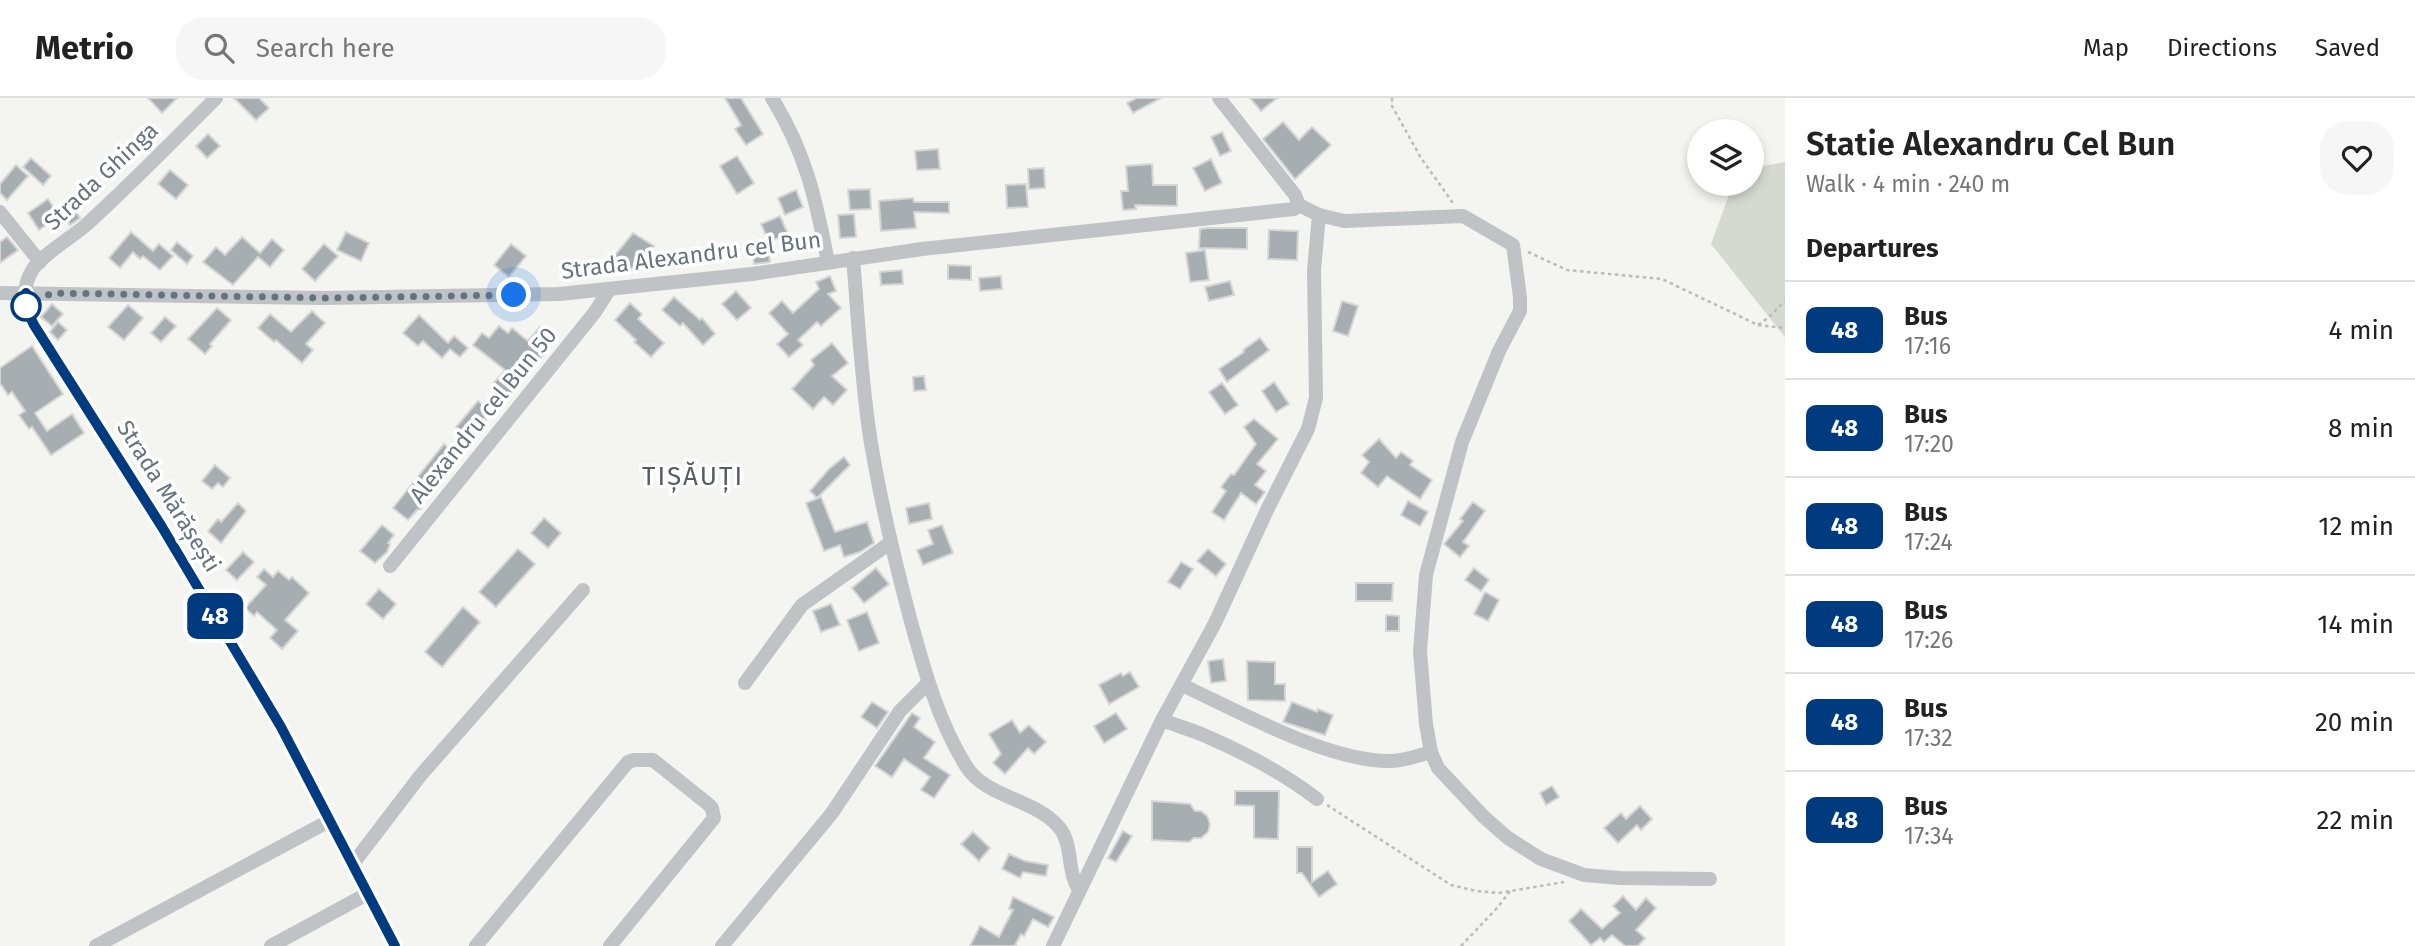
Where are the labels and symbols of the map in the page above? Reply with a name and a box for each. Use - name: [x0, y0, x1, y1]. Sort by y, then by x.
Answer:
- street label: Strada Ghinga: [38, 116, 164, 236]
- street label: Strada Alexandru cel Bun: [559, 225, 823, 285]
- your location: [496, 277, 531, 312]
- unlabelled marker: [11, 291, 41, 321]
- street label: Alexandru cel Bun 50: [403, 321, 563, 509]
- street label: Strada Mărășești: [110, 415, 227, 577]
- district label: TIȘĂUȚI: [642, 461, 744, 493]
- line badge: 48: [184, 593, 246, 639]

